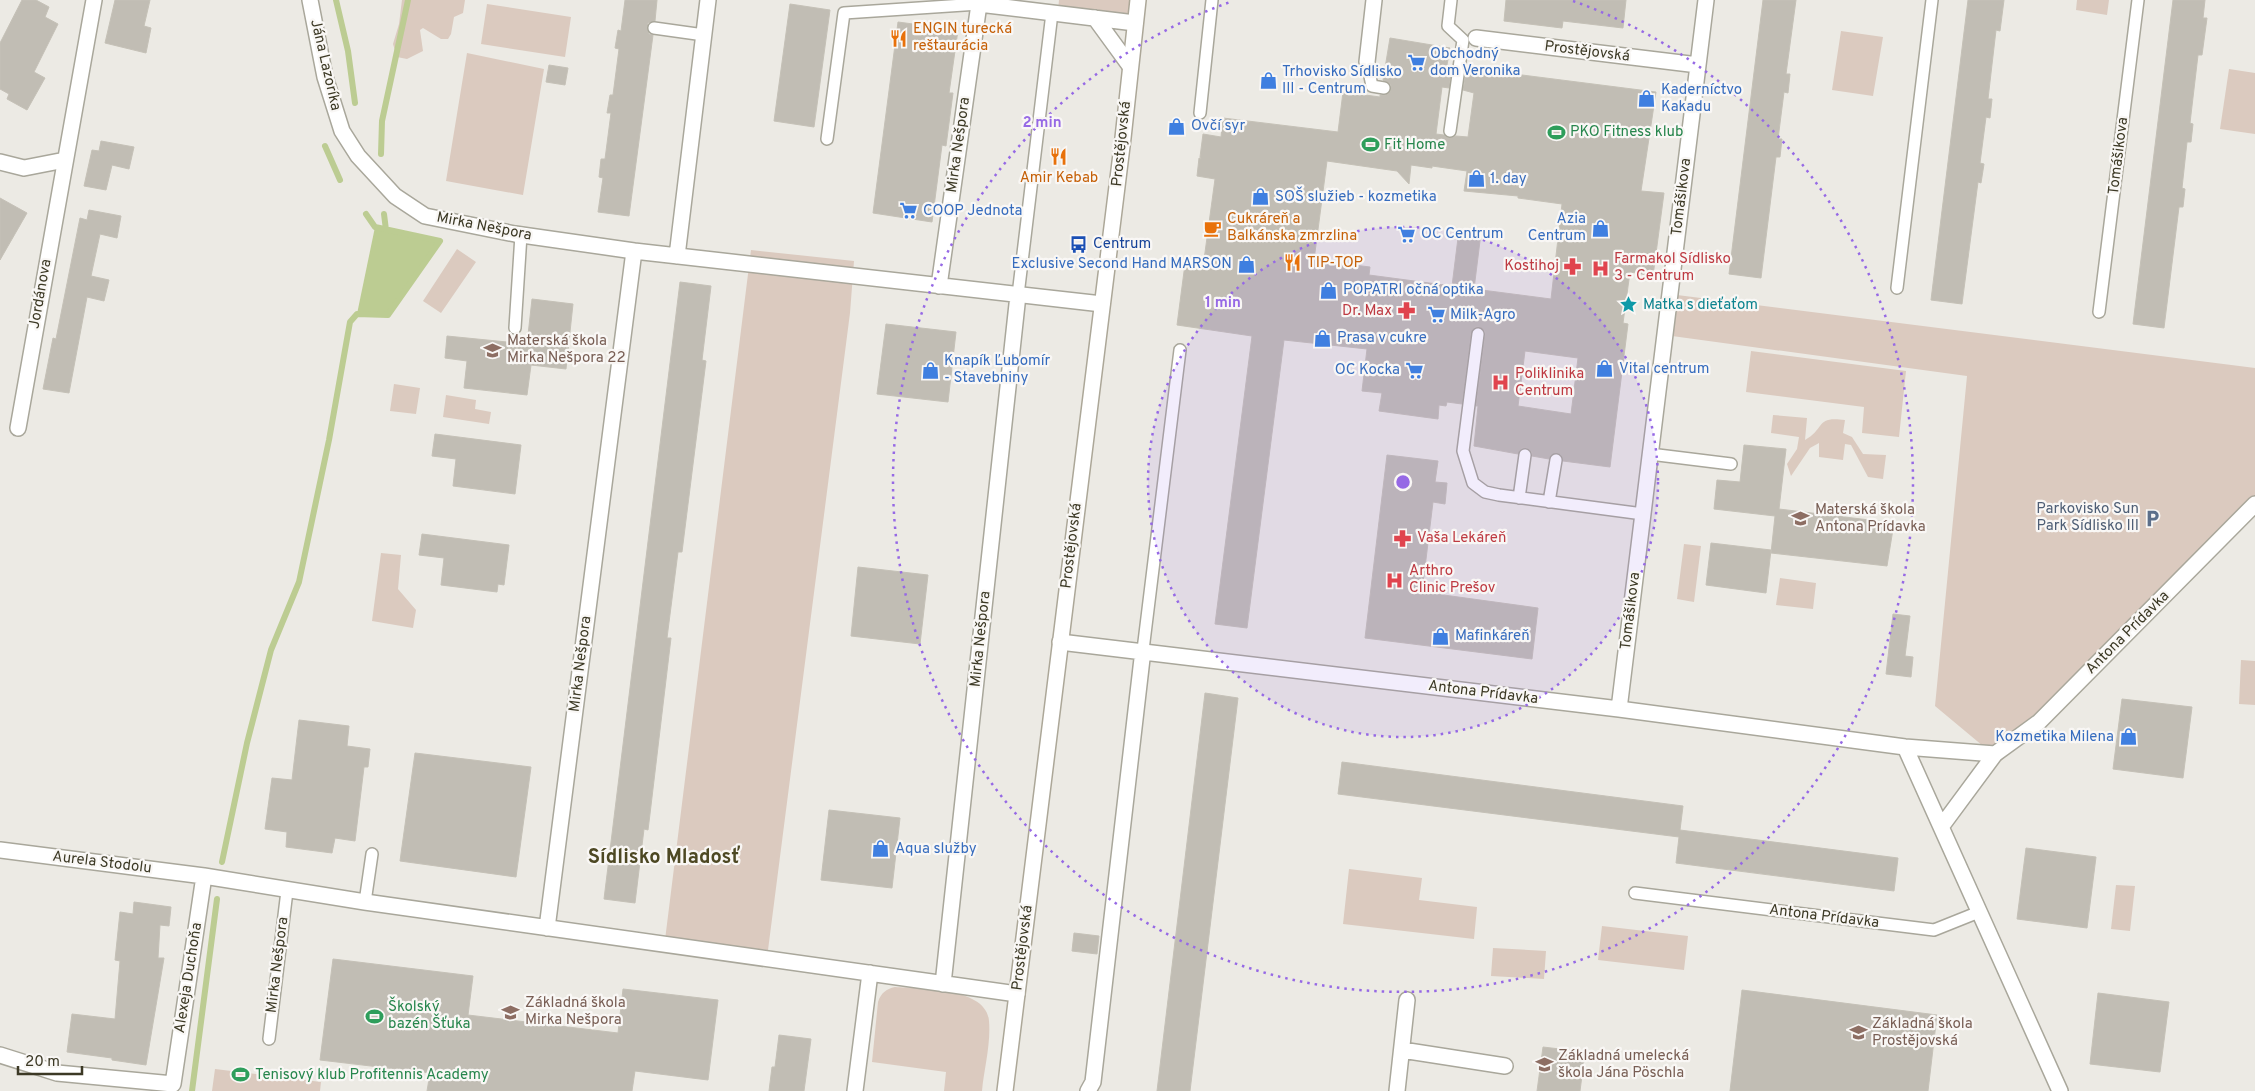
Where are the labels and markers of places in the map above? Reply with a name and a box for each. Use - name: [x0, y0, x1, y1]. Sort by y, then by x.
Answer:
- place label: ENGIN turecká reštaurácia: [913, 20, 1012, 56]
- restaurant icon: ENGIN turecká reštaurácia: [889, 28, 909, 48]
- place label: Obchodný dom Veronika: [1430, 45, 1520, 81]
- supermarket icon: Obchodný dom Veronika: [1406, 53, 1426, 73]
- place label: Trhovisko Sídlisko III - Centrum: [1282, 63, 1402, 99]
- shop icon: Trhovisko Sídlisko III - Centrum: [1258, 71, 1278, 91]
- place label: Kaderníctvo Kakadu: [1661, 81, 1742, 117]
- shop icon: Kaderníctvo Kakadu: [1637, 89, 1657, 109]
- shop icon: Ovčí syr: [1167, 116, 1187, 136]
- place label: Ovčí syr: [1191, 117, 1245, 136]
- sports icon: PKO Fitness klub: [1546, 122, 1566, 142]
- place label: PKO Fitness klub: [1570, 123, 1684, 142]
- sports icon: Fit Home: [1360, 135, 1380, 155]
- place label: Fit Home: [1384, 136, 1445, 155]
- restaurant icon: Amir Kebab: [1049, 147, 1069, 167]
- place label: Amir Kebab: [1020, 169, 1098, 188]
- shop icon: 1. day: [1466, 169, 1486, 189]
- place label: 1. day: [1490, 170, 1527, 189]
- place label: SOŠ služieb - kozmetika: [1275, 186, 1437, 207]
- shop icon: SOŠ služieb - kozmetika: [1251, 187, 1271, 207]
- supermarket icon: COOP Jednota: [899, 201, 919, 221]
- place label: COOP Jednota: [923, 202, 1023, 221]
- place label: Cukráreň a Balkánska zmrzlina: [1227, 210, 1357, 246]
- place label: Azia Centrum: [1528, 210, 1586, 246]
- cafe icon: Cukráreň a Balkánska zmrzlina: [1203, 218, 1223, 238]
- shop icon: Azia Centrum: [1590, 218, 1610, 238]
- supermarket icon: OC Centrum: [1397, 224, 1417, 244]
- place label: OC Centrum: [1421, 225, 1503, 244]
- bus stop icon: Centrum: [1069, 234, 1089, 254]
- place label: Centrum: [1093, 235, 1151, 254]
- place label: Farmakol Sídlisko 3 - Centrum: [1614, 250, 1731, 286]
- restaurant icon: TIP-TOP: [1283, 253, 1303, 273]
- shop icon: Exclusive Second Hand MARSON: [1236, 254, 1256, 274]
- place label: TIP-TOP: [1307, 254, 1363, 273]
- place label: Exclusive Second Hand MARSON: [1012, 255, 1232, 274]
- pharmacy icon: Kostihoj: [1563, 256, 1583, 276]
- place label: Kostihoj: [1504, 257, 1559, 276]
- hospital icon: Farmakol Sídlisko 3 - Centrum: [1590, 258, 1610, 278]
- shop icon: POPATRI očná optika: [1319, 280, 1339, 300]
- place label: POPATRI očná optika: [1343, 281, 1484, 300]
- place icon: Matka s dieťaťom: [1619, 295, 1639, 315]
- place label: Matka s dieťaťom: [1643, 296, 1758, 315]
- pharmacy icon: Dr. Max: [1396, 301, 1416, 321]
- place label: Dr. Max: [1342, 302, 1392, 321]
- supermarket icon: Milk-Agro: [1426, 305, 1446, 325]
- place label: Milk-Agro: [1450, 306, 1516, 325]
- shop icon: Prasa v cukre: [1313, 328, 1333, 348]
- place label: Prasa v cukre: [1337, 329, 1427, 348]
- place label: Materská škola Mirka Nešpora 22: [507, 332, 626, 368]
- school or university icon: Materská škola Mirka Nešpora 22: [483, 340, 503, 360]
- place label: Knapík Ľubomír - Stavebniny: [944, 352, 1051, 388]
- shop icon: Vital centrum: [1595, 359, 1615, 379]
- shop icon: Knapík Ľubomír - Stavebniny: [920, 360, 940, 380]
- supermarket icon: OC Kocka: [1404, 360, 1424, 380]
- place label: Vital centrum: [1619, 360, 1710, 379]
- place label: OC Kocka: [1335, 361, 1400, 380]
- place label: Poliklinika Centrum: [1515, 365, 1584, 401]
- hospital icon: Poliklinika Centrum: [1491, 373, 1511, 393]
- centre of rings: [1394, 473, 1412, 491]
- place label: Parkovisko Sun Park Sídlisko III: [2036, 500, 2139, 536]
- place label: Materská škola Antona Prídavka: [1815, 501, 1926, 537]
- parking icon: Parkovisko Sun Park Sídlisko III: [2143, 508, 2163, 528]
- school or university icon: Materská škola Antona Prídavka: [1791, 509, 1811, 529]
- pharmacy icon: Vaša Lekáreň: [1393, 528, 1413, 548]
- place label: Vaša Lekáreň: [1417, 529, 1506, 548]
- place label: Arthro Clinic Prešov: [1409, 562, 1496, 598]
- hospital icon: Arthro Clinic Prešov: [1385, 570, 1405, 590]
- shop icon: Mafinkáreň: [1431, 626, 1451, 646]
- place label: Mafinkáreň: [1455, 627, 1530, 646]
- shop icon: Kozmetika Milena: [2118, 727, 2138, 747]
- place label: Kozmetika Milena: [1995, 728, 2114, 747]
- shop icon: Aqua služby: [871, 839, 891, 859]
- place label: Aqua služby: [895, 840, 977, 859]
- place label: Základná škola Mirka Nešpora: [525, 994, 626, 1030]
- place label: Školský bazén Šťuka: [388, 996, 470, 1034]
- school or university icon: Základná škola Mirka Nešpora: [501, 1002, 521, 1022]
- sports icon: Školský bazén Šťuka: [364, 1006, 384, 1026]
- place label: Základná škola Prostějovská: [1872, 1015, 1973, 1051]
- school or university icon: Základná škola Prostějovská: [1848, 1023, 1868, 1043]
- place label: Základná umelecká škola Jána Pöschla: [1558, 1047, 1689, 1083]
- school or university icon: Základná umelecká škola Jána Pöschla: [1534, 1055, 1554, 1075]
- sports icon: Tenisový klub Profitennis Academy: [231, 1065, 251, 1085]
- place label: Tenisový klub Profitennis Academy: [255, 1066, 489, 1085]

